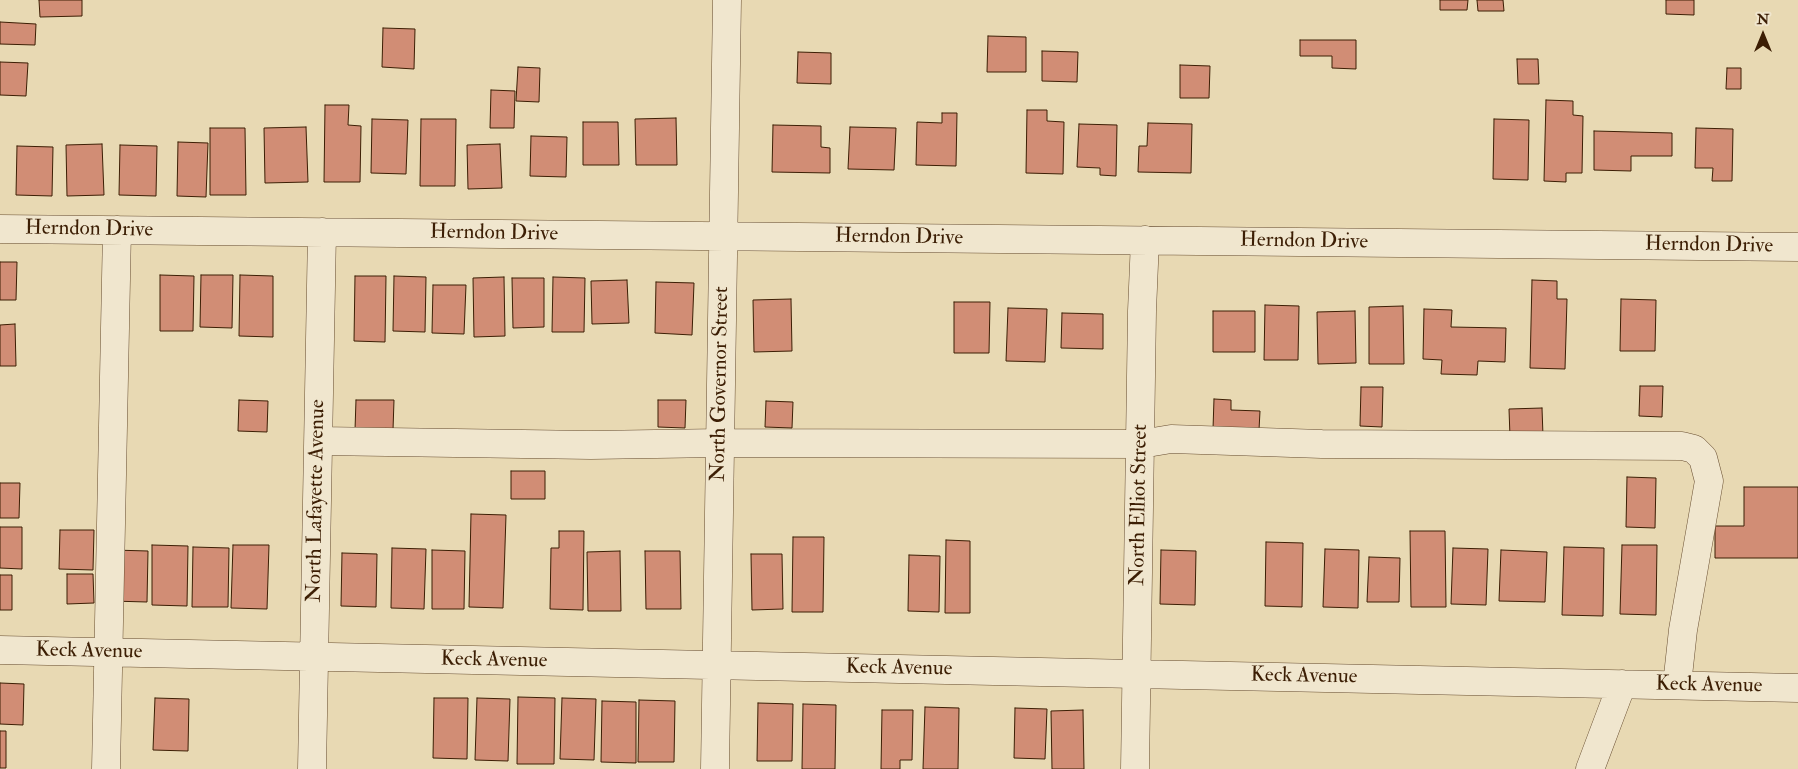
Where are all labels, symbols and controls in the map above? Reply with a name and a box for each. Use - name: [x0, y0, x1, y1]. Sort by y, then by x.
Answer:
- north arrow: [1738, 10, 1788, 60]
- text: N: [1757, 11, 1769, 28]
- street label: Herndon Drive: [25, 216, 153, 244]
- street label: Herndon Drive: [430, 220, 558, 248]
- street label: Herndon Drive: [835, 224, 963, 252]
- street label: Herndon Drive: [1240, 228, 1368, 256]
- street label: Herndon Drive: [1645, 232, 1773, 260]
- street label: North Governor Street: [707, 286, 735, 482]
- street label: North Lafayette Avenue: [303, 399, 331, 603]
- street label: North Elliot Street: [1126, 424, 1154, 586]
- street label: Keck Avenue: [35, 638, 143, 666]
- street label: Keck Avenue: [440, 647, 548, 675]
- street label: Keck Avenue: [845, 655, 953, 683]
- street label: Keck Avenue: [1250, 663, 1358, 691]
- street label: Keck Avenue: [1655, 672, 1763, 700]

